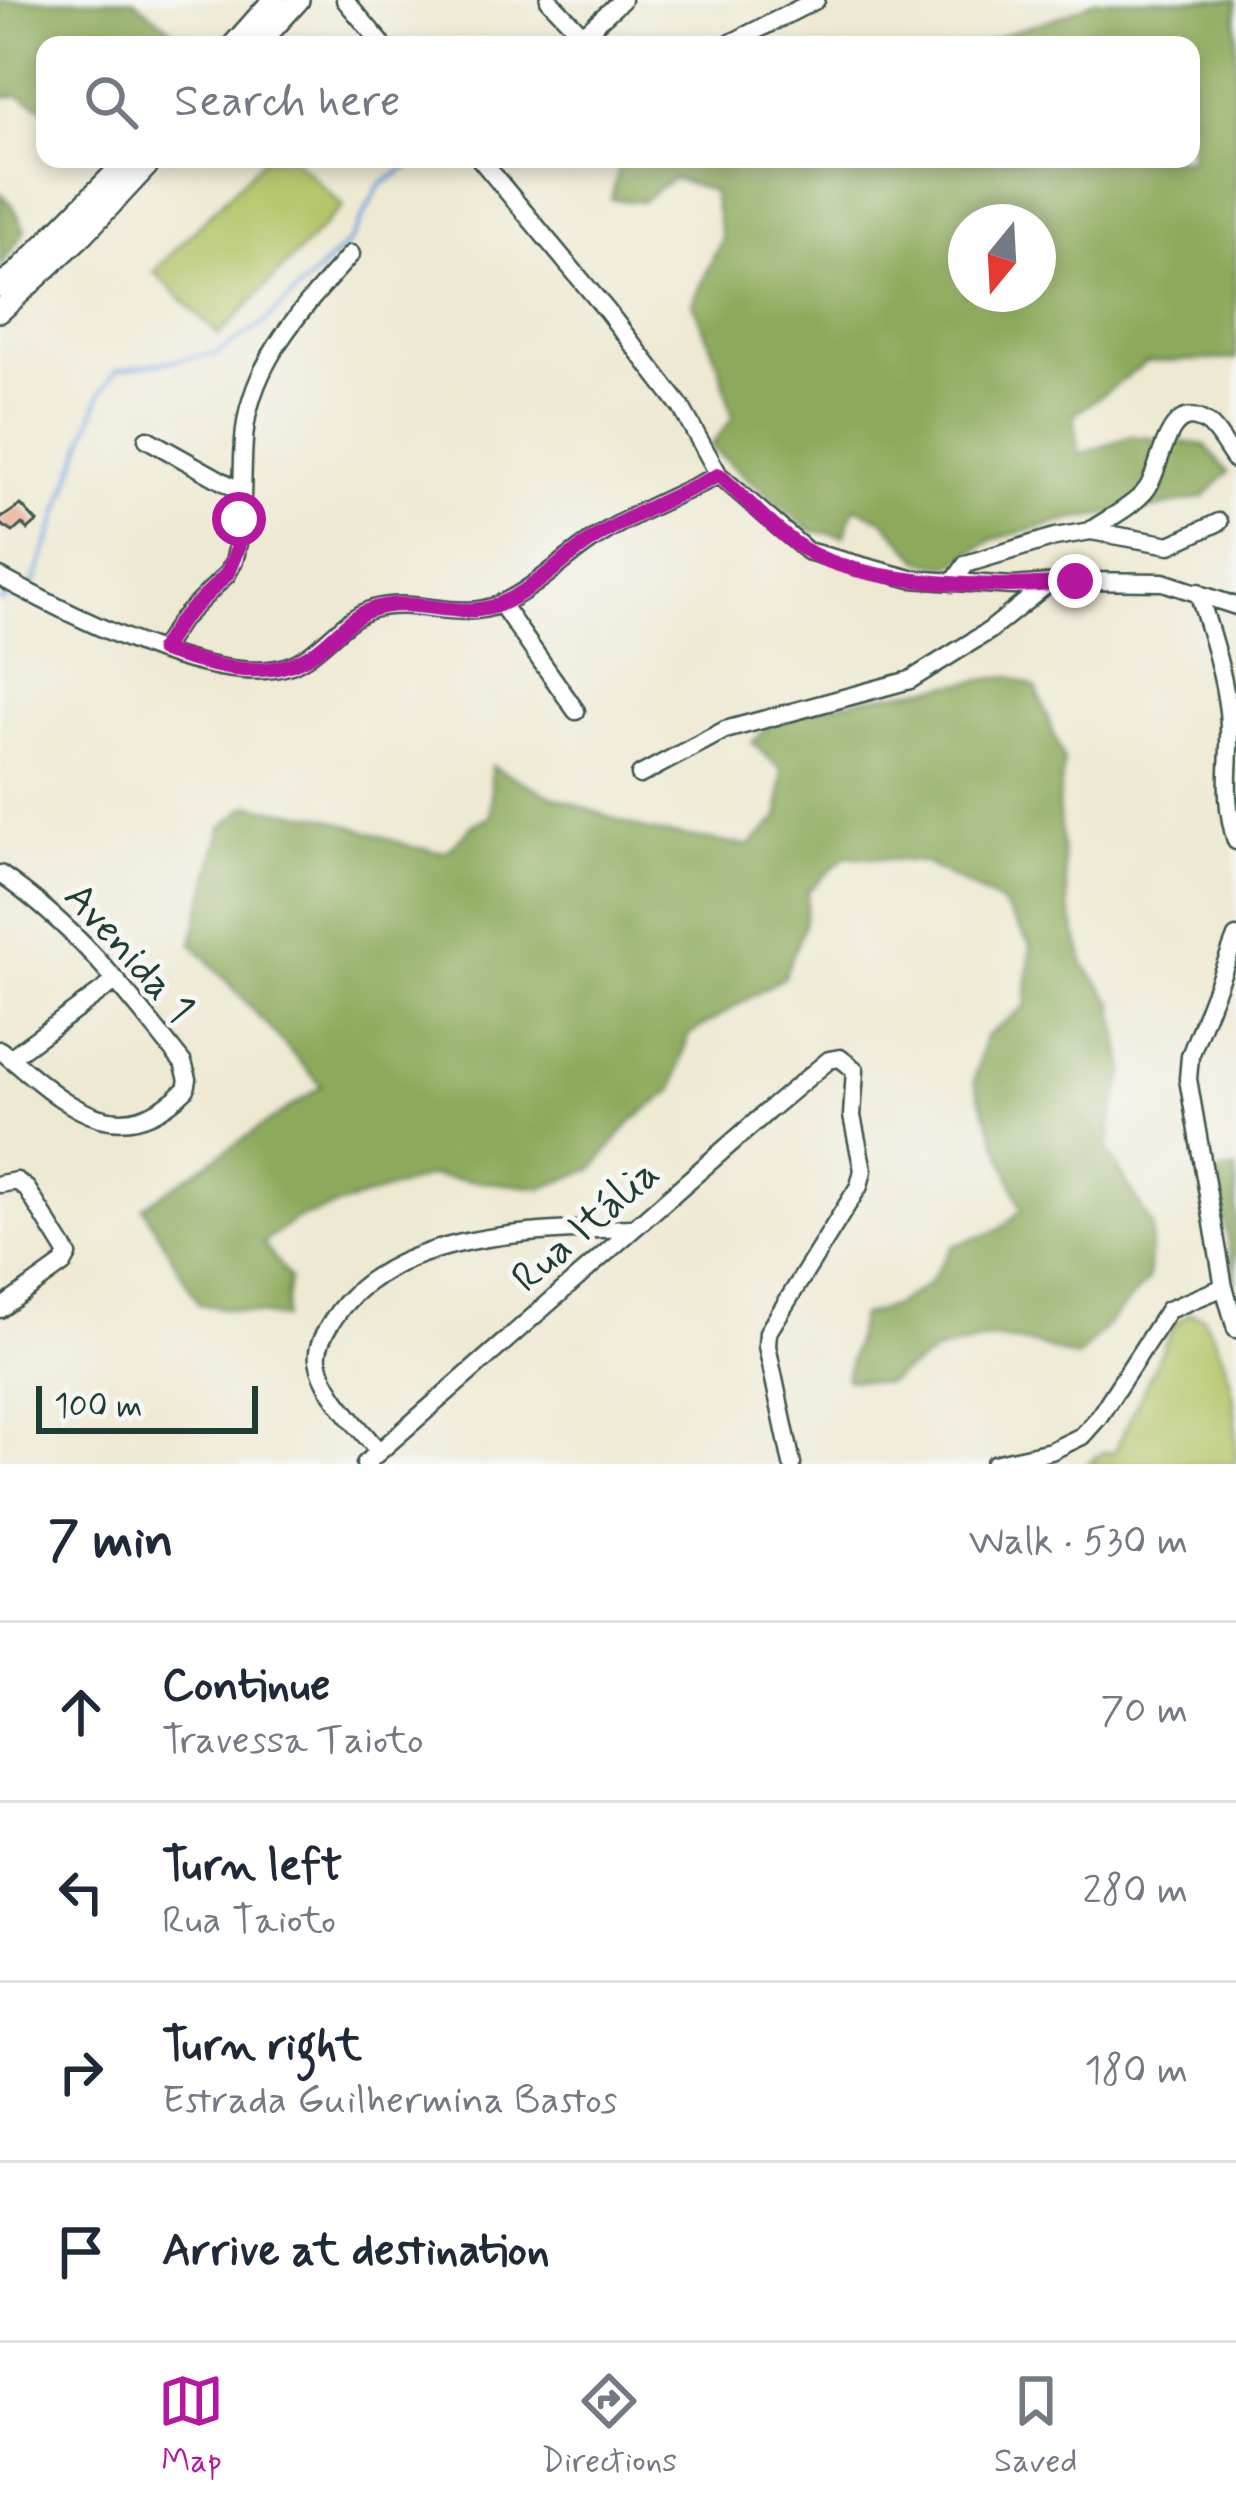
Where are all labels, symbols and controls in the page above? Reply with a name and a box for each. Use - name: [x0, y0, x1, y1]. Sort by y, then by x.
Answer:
- search box: [36, 36, 1200, 168]
- icon: search: [78, 69, 144, 135]
- text: Search here: [174, 73, 401, 132]
- north arrow: [948, 204, 1056, 312]
- route start: [212, 492, 266, 546]
- route end: [1048, 554, 1102, 608]
- street label: Avenida 1: [51, 871, 206, 1035]
- street label: Rua Itália: [501, 1147, 672, 1306]
- scale bar: [36, 1380, 258, 1433]
- text: 100 m: [54, 1385, 143, 1429]
- text: 7 min: [48, 1509, 174, 1575]
- text: Walk · 530 m: [969, 1517, 1188, 1568]
- text: Continue: [162, 1657, 330, 1716]
- icon: ahead: [48, 1679, 114, 1745]
- text: 70 m: [1100, 1686, 1188, 1737]
- text: Travessa Taioto: [162, 1716, 424, 1767]
- text: Turn left: [162, 1837, 342, 1896]
- icon: left: [48, 1859, 114, 1925]
- text: 280 m: [1083, 1866, 1188, 1917]
- text: Rua Taioto: [162, 1896, 336, 1947]
- text: Turn right: [162, 2017, 362, 2076]
- icon: right: [48, 2039, 114, 2105]
- text: 180 m: [1084, 2046, 1188, 2097]
- text: Estrada Guilhermina Bastos: [162, 2076, 617, 2127]
- icon: arrive: [48, 2219, 114, 2285]
- text: Arrive at destination: [162, 2222, 550, 2281]
- tab: Map: [158, 2368, 224, 2484]
- tab: Directions: [541, 2368, 677, 2484]
- tab: Saved: [994, 2368, 1078, 2484]

